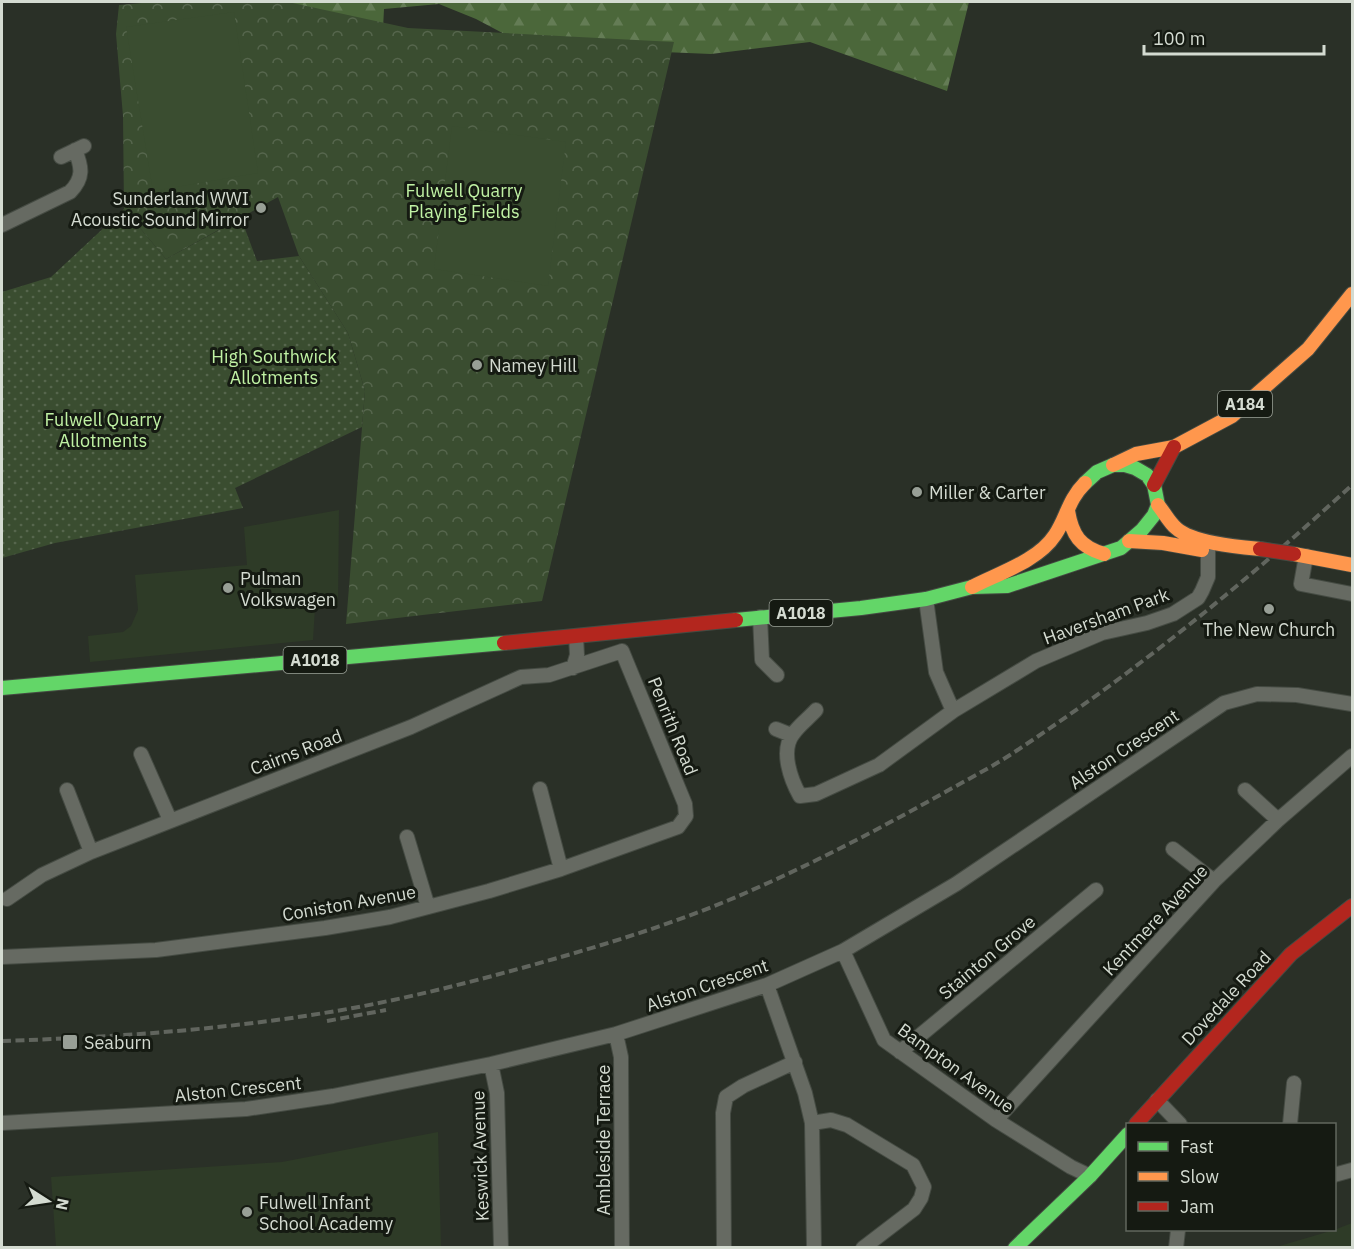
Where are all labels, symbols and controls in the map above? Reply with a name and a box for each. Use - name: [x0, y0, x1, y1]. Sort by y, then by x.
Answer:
- scale bar: [1144, 18, 1324, 56]
- text: 100 m: [1153, 27, 1205, 50]
- park label: Fulwell Quarry Playing Fields: [405, 179, 523, 223]
- place label: Sunderland WWI Acoustic Sound Mirror: [71, 187, 249, 231]
- marker: Sunderland WWI Acoustic Sound Mirror: [254, 201, 268, 215]
- park label: High Southwick Allotments: [211, 345, 337, 389]
- place label: Namey Hill: [489, 354, 577, 377]
- marker: Namey Hill: [470, 358, 484, 372]
- road number: A184: [1218, 391, 1272, 417]
- park label: Fulwell Quarry Allotments: [44, 408, 162, 452]
- place label: Miller & Carter: [929, 481, 1046, 504]
- marker: Miller & Carter: [910, 485, 924, 499]
- place label: Pulman Volkswagen: [240, 567, 336, 611]
- marker: Pulman Volkswagen: [221, 581, 235, 595]
- street label: Haversham Park: [1040, 582, 1173, 649]
- road number: A1018: [770, 600, 832, 626]
- marker: The New Church: [1262, 602, 1276, 616]
- place label: The New Church: [1203, 618, 1335, 641]
- road number: A1018: [284, 647, 346, 673]
- street label: Penrith Road: [643, 674, 703, 778]
- street label: Alston Crescent: [1065, 704, 1183, 794]
- street label: Cairns Road: [247, 724, 345, 780]
- street label: Kentmere Avenue: [1098, 860, 1213, 980]
- street label: Coniston Avenue: [280, 880, 418, 926]
- street label: Stainton Grove: [934, 910, 1040, 1004]
- street label: Dovedale Road: [1176, 946, 1276, 1050]
- street label: Alston Crescent: [643, 953, 771, 1017]
- street label: Bampton Avenue: [893, 1018, 1019, 1118]
- place label: Seaburn: [84, 1031, 151, 1054]
- marker: Seaburn: [61, 1033, 79, 1051]
- street label: Ambleside Terrace: [592, 1064, 615, 1215]
- street label: Alston Crescent: [173, 1071, 303, 1107]
- street label: Keswick Avenue: [466, 1090, 494, 1222]
- legend: [1126, 1123, 1336, 1231]
- text: Fast: [1180, 1135, 1214, 1158]
- text: Slow: [1180, 1165, 1219, 1188]
- north arrow: [18, 1171, 78, 1231]
- place label: Fulwell Infant School Academy: [259, 1191, 393, 1235]
- text: Jam: [1180, 1195, 1215, 1218]
- text: N: [52, 1196, 74, 1212]
- marker: Fulwell Infant School Academy: [240, 1205, 254, 1219]

